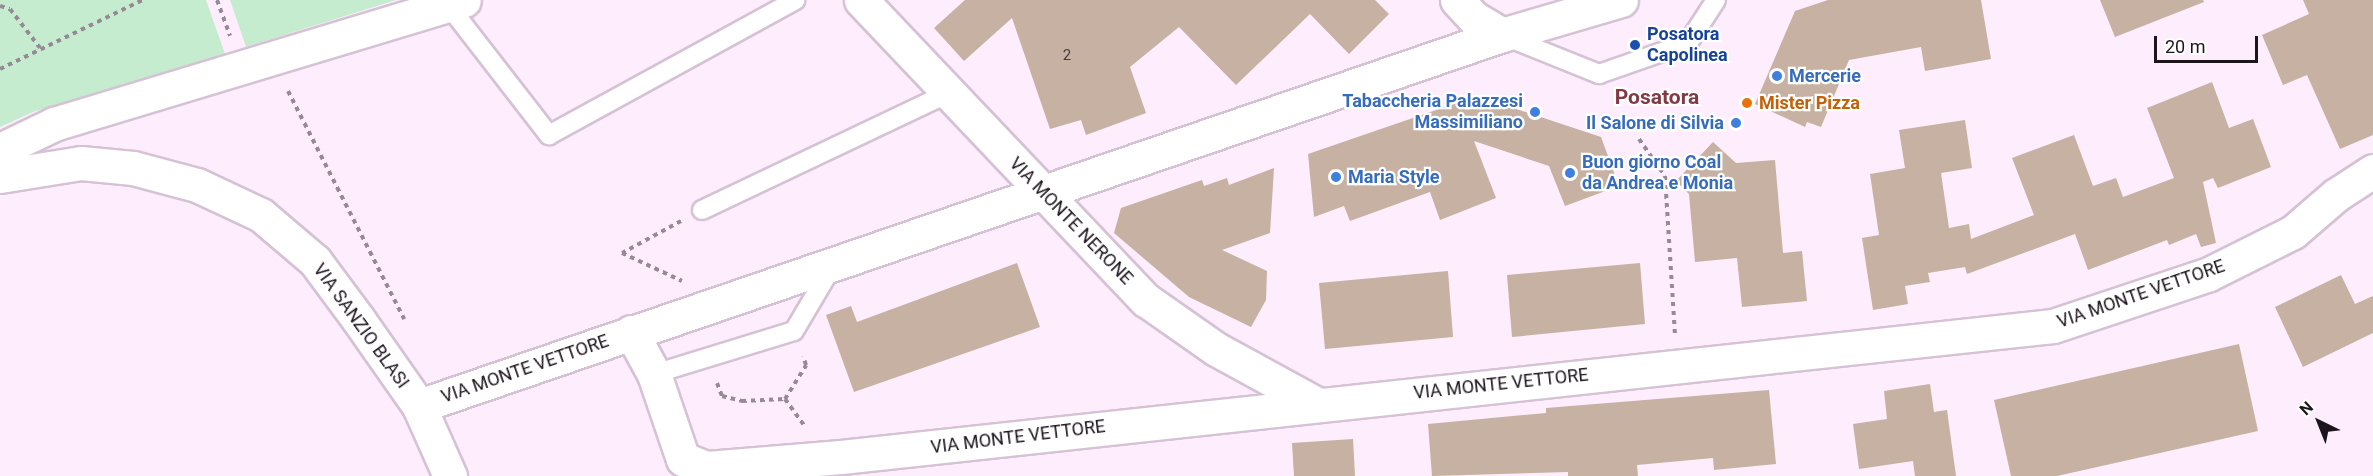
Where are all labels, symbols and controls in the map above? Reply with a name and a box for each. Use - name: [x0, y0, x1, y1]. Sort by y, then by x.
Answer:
- place label: Posatora Capolinea: [1647, 24, 1728, 66]
- scale bar: [2157, 24, 2260, 62]
- text: 20 m: [2165, 36, 2205, 57]
- marker: Posatora Capolinea: [1628, 38, 1642, 52]
- house number: 2: [1063, 47, 1071, 65]
- place label: Mercerie: [1789, 65, 1861, 87]
- marker: Mercerie: [1770, 69, 1784, 83]
- district label: Posatora: [1615, 84, 1699, 110]
- place label: Tabaccheria Palazzesi Massimiliano: [1342, 91, 1523, 134]
- place label: Mister Pizza: [1759, 92, 1860, 114]
- marker: Mister Pizza: [1740, 96, 1754, 110]
- marker: Tabaccheria Palazzesi Massimiliano: [1528, 105, 1542, 119]
- place label: Il Salone di Silvia: [1586, 112, 1724, 134]
- marker: Il Salone di Silvia: [1729, 116, 1743, 130]
- place label: Buon giorno Coal da Andrea e Monia: [1582, 152, 1733, 195]
- street label: VIA MONTE NERONE: [1005, 153, 1137, 289]
- place label: Maria Style: [1348, 166, 1440, 188]
- marker: Buon giorno Coal da Andrea e Monia: [1563, 166, 1577, 180]
- marker: Maria Style: [1329, 170, 1343, 184]
- street label: VIA MONTE VETTORE: [2054, 255, 2228, 333]
- street label: VIA SANZIO BLASI: [308, 259, 414, 393]
- street label: VIA MONTE VETTORE: [438, 330, 612, 408]
- street label: VIA MONTE VETTORE: [1412, 364, 1590, 404]
- north arrow: [2289, 392, 2349, 452]
- text: N: [2296, 398, 2317, 419]
- street label: VIA MONTE VETTORE: [929, 416, 1107, 458]

